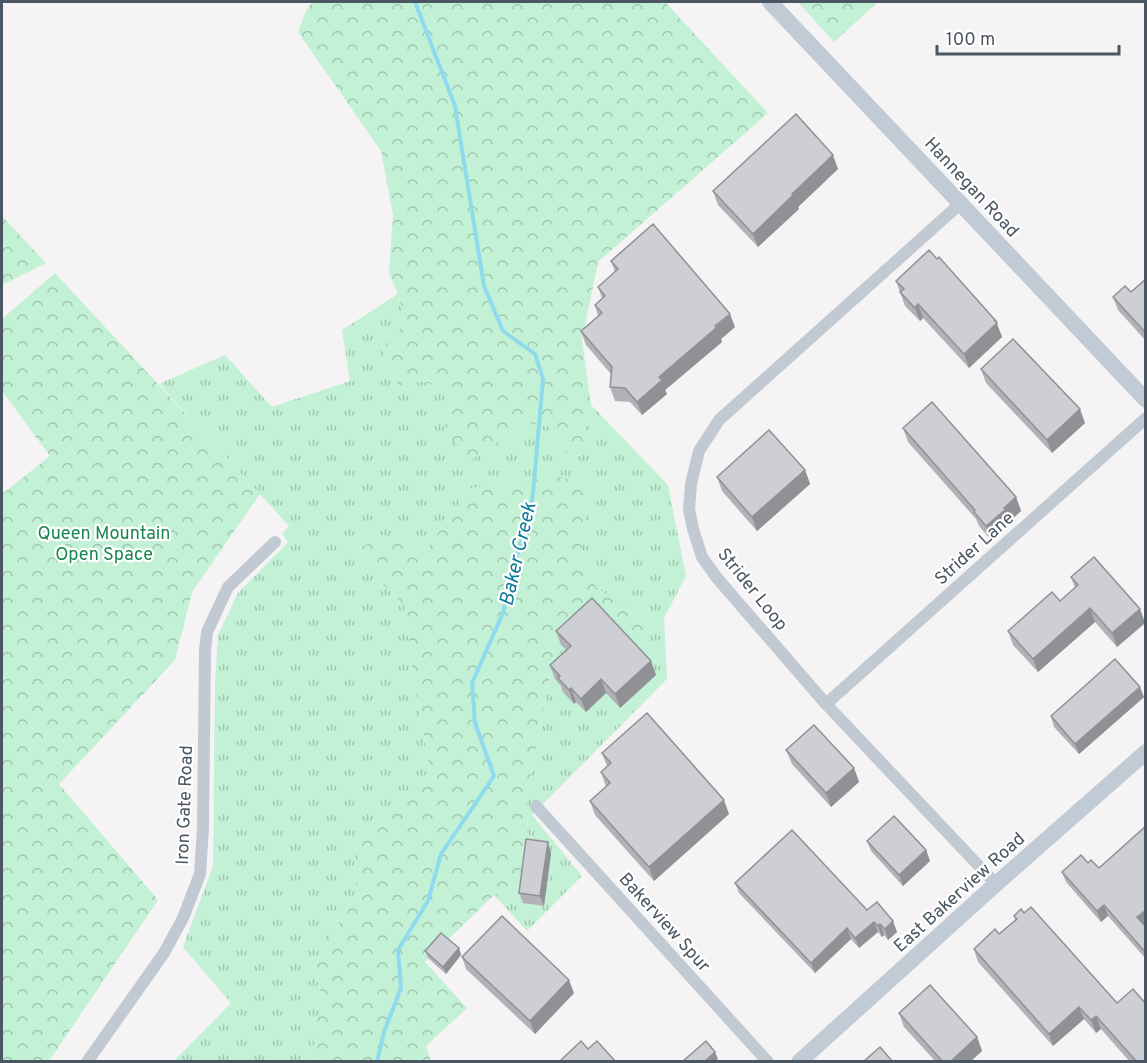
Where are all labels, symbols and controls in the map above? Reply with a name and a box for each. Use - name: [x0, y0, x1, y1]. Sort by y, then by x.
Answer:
- scale bar: [937, 18, 1118, 56]
- text: 100 m: [946, 29, 995, 52]
- street label: Hannegan Road: [919, 133, 1023, 243]
- water label: Baker Creek: [494, 499, 544, 609]
- street label: Strider Lane: [930, 507, 1020, 591]
- park label: Queen Mountain Open Space: [38, 523, 170, 567]
- street label: Strider Loop: [711, 544, 792, 636]
- street label: Iron Gate Road: [172, 745, 199, 865]
- street label: East Bakerview Road: [890, 828, 1031, 958]
- street label: Bakerview Spur: [613, 868, 715, 978]

